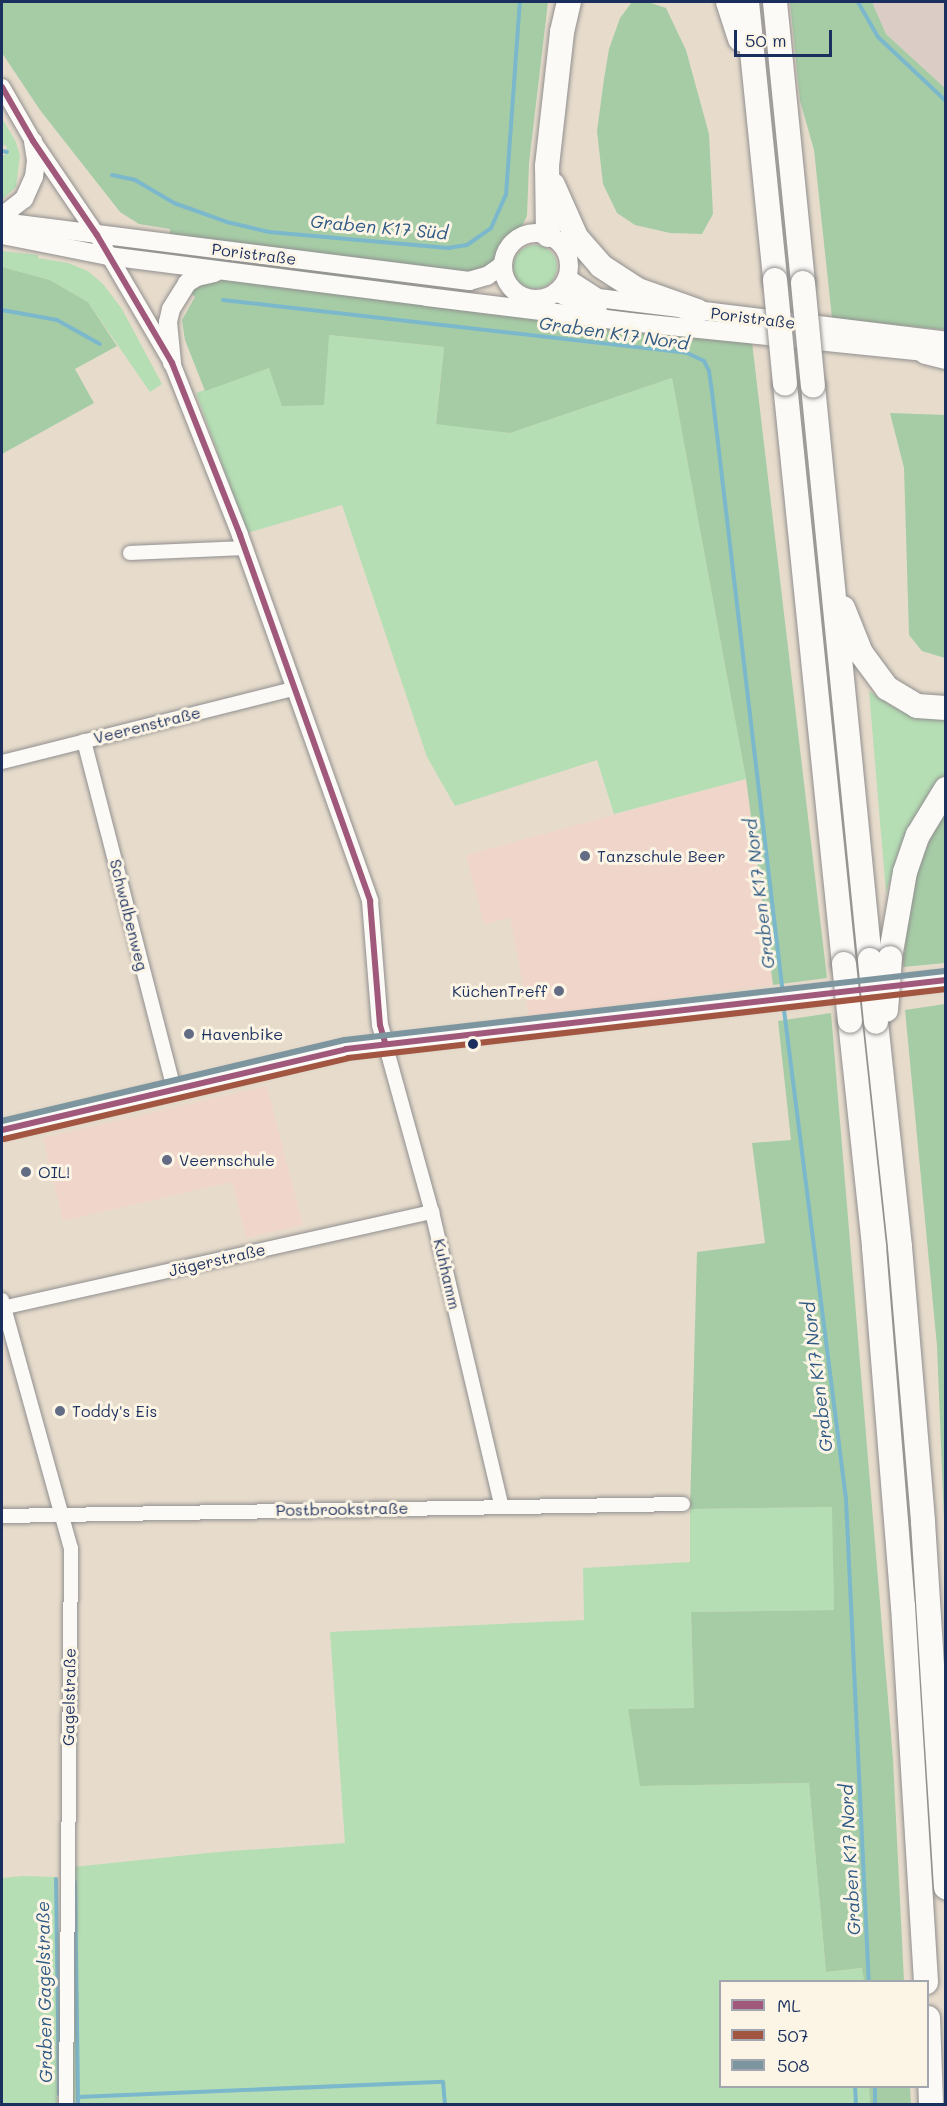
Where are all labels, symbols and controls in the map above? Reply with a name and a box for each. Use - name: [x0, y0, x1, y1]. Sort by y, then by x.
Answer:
- scale bar: [737, 18, 834, 56]
- text: 50 m: [745, 28, 787, 52]
- water label: Graben K17 Süd: [309, 210, 449, 244]
- street label: Poristraße: [211, 239, 297, 269]
- street label: Poristraße: [710, 303, 796, 333]
- water label: Graben K17 Nord: [538, 312, 690, 354]
- street label: Veerenstraße: [91, 702, 203, 748]
- water label: Graben K17 Nord: [739, 818, 779, 970]
- place label: Tanzschule Beer: [597, 846, 725, 866]
- marker: Tanzschule Beer: [578, 849, 592, 863]
- street label: Schwalbenweg: [106, 857, 152, 973]
- place label: KüchenTreff: [452, 981, 547, 1001]
- marker: KüchenTreff: [552, 984, 566, 998]
- place label: Havenbike: [201, 1024, 283, 1044]
- marker: Havenbike: [182, 1027, 196, 1041]
- unlabelled marker: [467, 1038, 479, 1050]
- place label: Veernschule: [179, 1150, 275, 1170]
- marker: Veernschule: [160, 1153, 174, 1167]
- place label: OIL!: [38, 1162, 70, 1182]
- marker: OIL!: [19, 1165, 33, 1179]
- street label: Kuhhamm: [430, 1237, 464, 1311]
- street label: Jägerstraße: [167, 1240, 267, 1280]
- water label: Graben K17 Nord: [797, 1301, 837, 1453]
- place label: Toddy's Eis: [72, 1401, 157, 1421]
- marker: Toddy's Eis: [53, 1404, 67, 1418]
- street label: Postbrookstraße: [276, 1498, 408, 1520]
- street label: Gagelstraße: [59, 1648, 79, 1746]
- water label: Graben K17 Nord: [835, 1784, 865, 1936]
- water label: Graben Gagelstraße: [32, 1901, 56, 2083]
- legend: [719, 1980, 929, 2088]
- text: ML: [777, 1993, 801, 2017]
- text: 507: [777, 2023, 809, 2047]
- text: 508: [777, 2053, 810, 2077]

